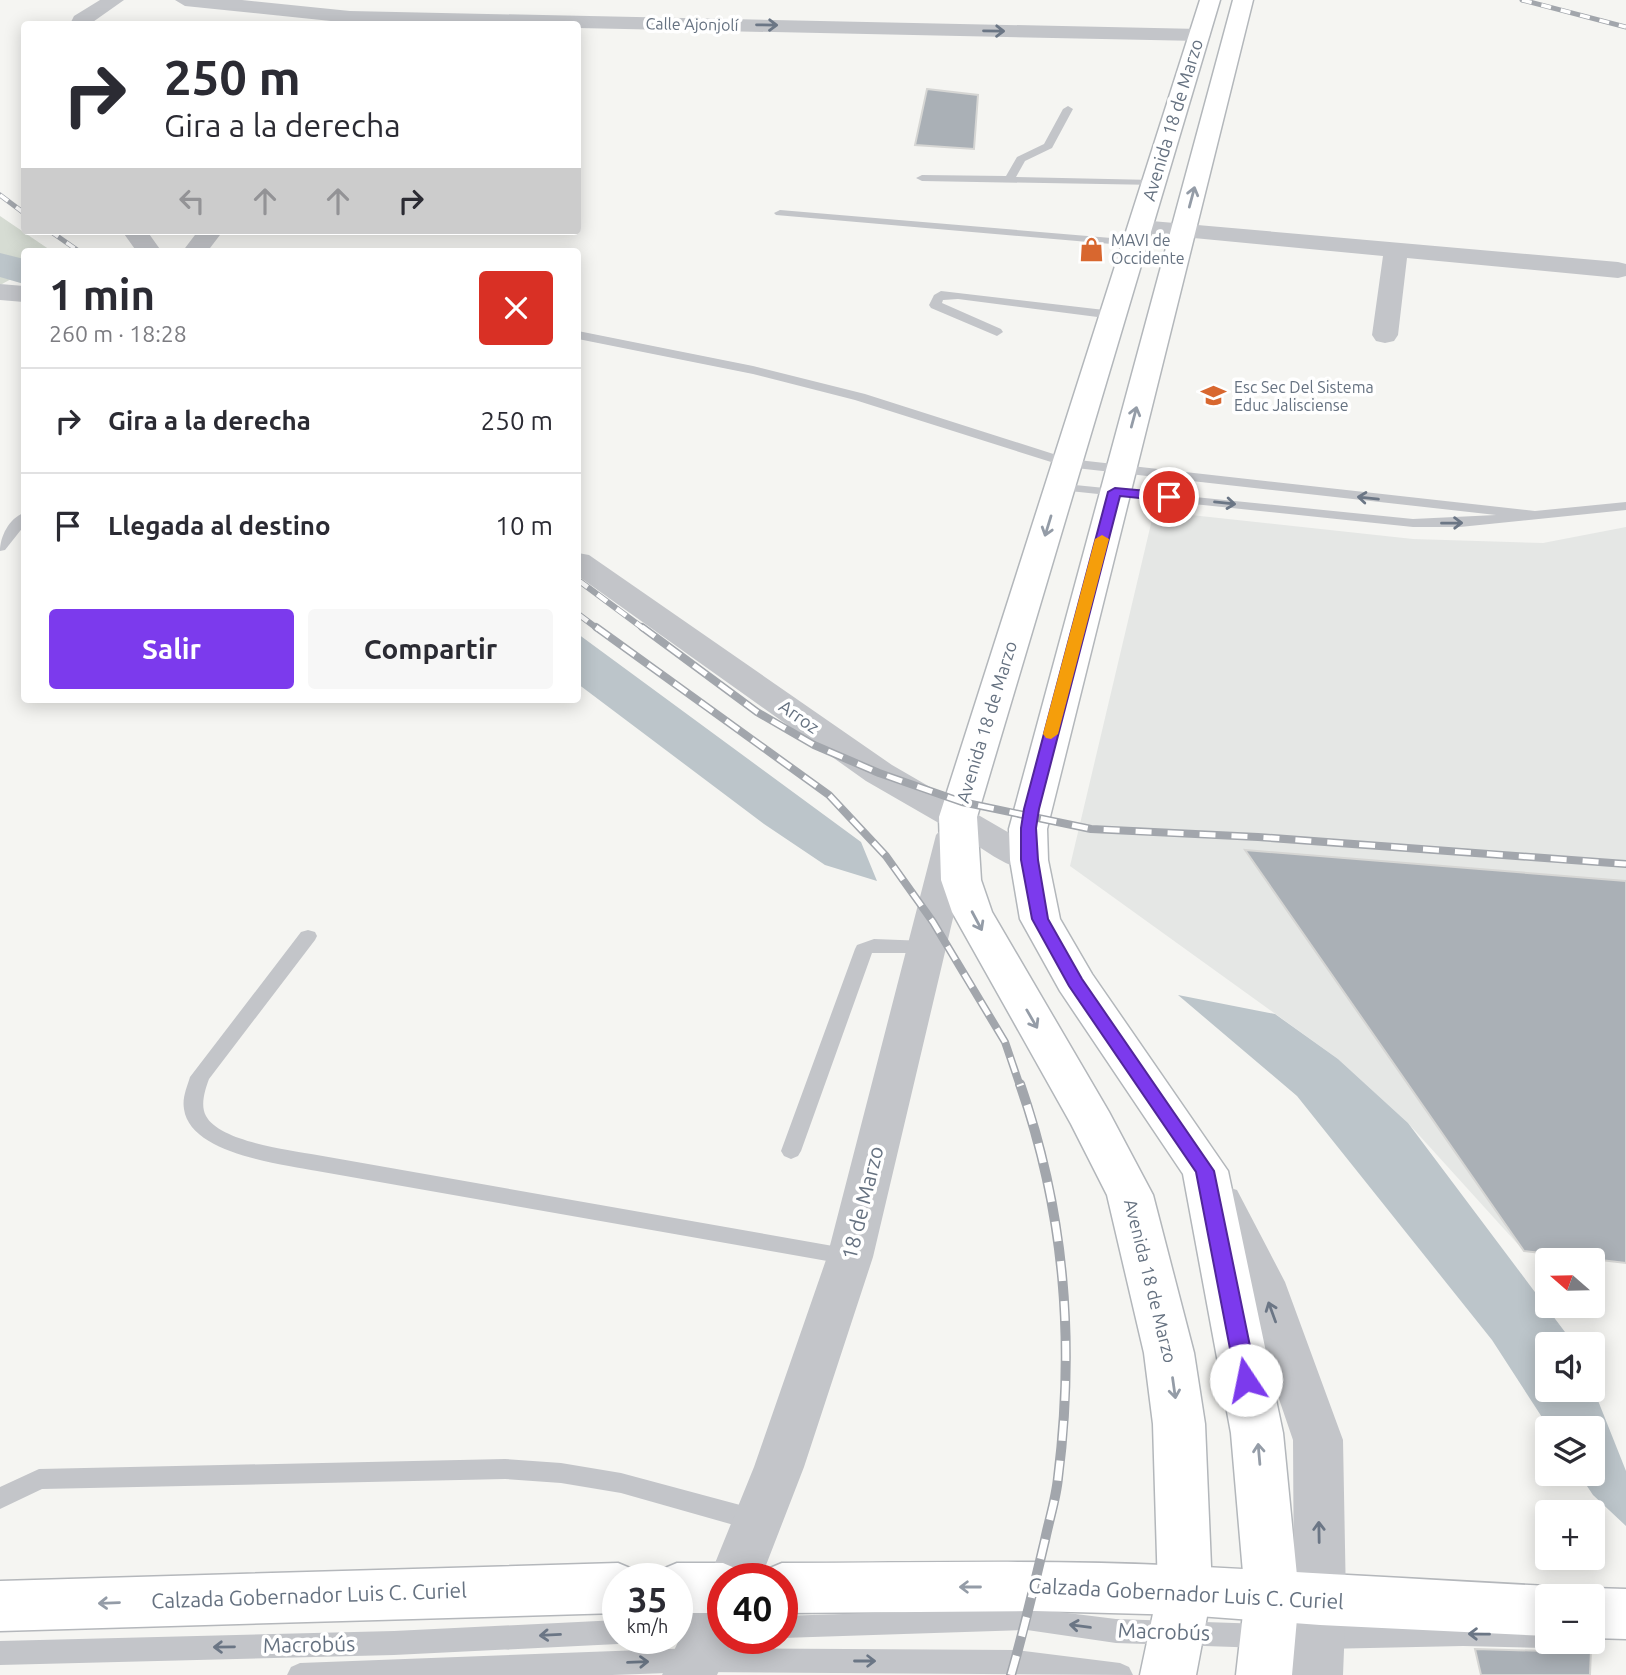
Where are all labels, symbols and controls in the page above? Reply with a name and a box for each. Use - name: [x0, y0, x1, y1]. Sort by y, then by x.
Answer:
- street label: Calle Ajonjolí: [645, 14, 740, 34]
- one-way arrow: [755, 19, 778, 32]
- one-way arrow: [983, 24, 1006, 37]
- street label: Avenida 18 de Marzo: [1138, 36, 1206, 203]
- icon: right: [49, 49, 140, 140]
- text: 250 m: [164, 49, 301, 104]
- text: Gira a la derecha: [164, 107, 401, 143]
- icon: left: [173, 182, 211, 220]
- icon: ahead: [246, 182, 284, 220]
- icon: ahead: [319, 182, 357, 220]
- icon: right: [392, 182, 430, 220]
- one-way arrow: [1186, 186, 1199, 208]
- place label: MAVI de Occidente: [1111, 231, 1185, 267]
- shop icon: MAVI de Occidente: [1077, 235, 1105, 263]
- text: 1 min: [49, 271, 155, 318]
- button: close: [479, 271, 553, 345]
- text: 260 m · 18:28: [49, 321, 187, 346]
- place label: Esc Sec Del Sistema Educ Jalisciense: [1234, 378, 1374, 414]
- school or university icon: Esc Sec Del Sistema Educ Jalisciense: [1200, 382, 1228, 410]
- icon: right: [49, 402, 87, 440]
- text: Gira a la derecha: [108, 406, 311, 435]
- text: 250 m: [481, 406, 553, 435]
- one-way arrow: [1128, 406, 1141, 429]
- pin: [1139, 467, 1199, 527]
- icon: arrive: [1150, 478, 1188, 516]
- one-way arrow: [1357, 491, 1380, 504]
- one-way arrow: [1214, 497, 1236, 510]
- icon: arrive: [49, 507, 87, 545]
- text: Llegada al destino: [108, 511, 331, 540]
- text: 10 m: [495, 511, 553, 540]
- one-way arrow: [1040, 515, 1053, 537]
- one-way arrow: [1440, 516, 1463, 530]
- button: Salir: [49, 609, 294, 689]
- button: Compartir: [308, 609, 553, 689]
- street label: Avenida 18 de Marzo: [952, 638, 1020, 805]
- street label: Arroz: [776, 695, 823, 737]
- one-way arrow: [970, 910, 984, 931]
- one-way arrow: [1025, 1009, 1039, 1029]
- street label: 18 de Marzo: [836, 1144, 888, 1262]
- street label: Avenida 18 de Marzo: [1121, 1197, 1181, 1365]
- north arrow: [1535, 1248, 1605, 1318]
- map controls: [1535, 1248, 1605, 1654]
- one-way arrow: [1265, 1301, 1277, 1323]
- button: sound: [1535, 1332, 1605, 1402]
- position arrow: [1209, 1343, 1283, 1417]
- one-way arrow: [1168, 1376, 1181, 1398]
- button: layers: [1535, 1416, 1605, 1486]
- one-way arrow: [1252, 1444, 1265, 1466]
- button: +: [1535, 1500, 1605, 1570]
- one-way arrow: [1312, 1520, 1326, 1543]
- speed limit sign: 40: [707, 1563, 798, 1654]
- street label: Calzada Gobernador Luis C. Curiel: [1028, 1573, 1344, 1613]
- street label: Calzada Gobernador Luis C. Curiel: [151, 1578, 467, 1612]
- text: 35: [628, 1579, 667, 1619]
- one-way arrow: [959, 1580, 982, 1594]
- button: −: [1535, 1584, 1605, 1654]
- one-way arrow: [97, 1596, 120, 1609]
- text: km/h: [627, 1616, 668, 1636]
- street label: Macrobús: [1117, 1617, 1211, 1645]
- one-way arrow: [1069, 1619, 1092, 1632]
- one-way arrow: [1468, 1627, 1491, 1641]
- one-way arrow: [538, 1628, 561, 1641]
- street label: Macrobús: [263, 1631, 355, 1657]
- one-way arrow: [213, 1641, 236, 1654]
- one-way arrow: [854, 1654, 877, 1668]
- one-way arrow: [626, 1655, 649, 1669]

